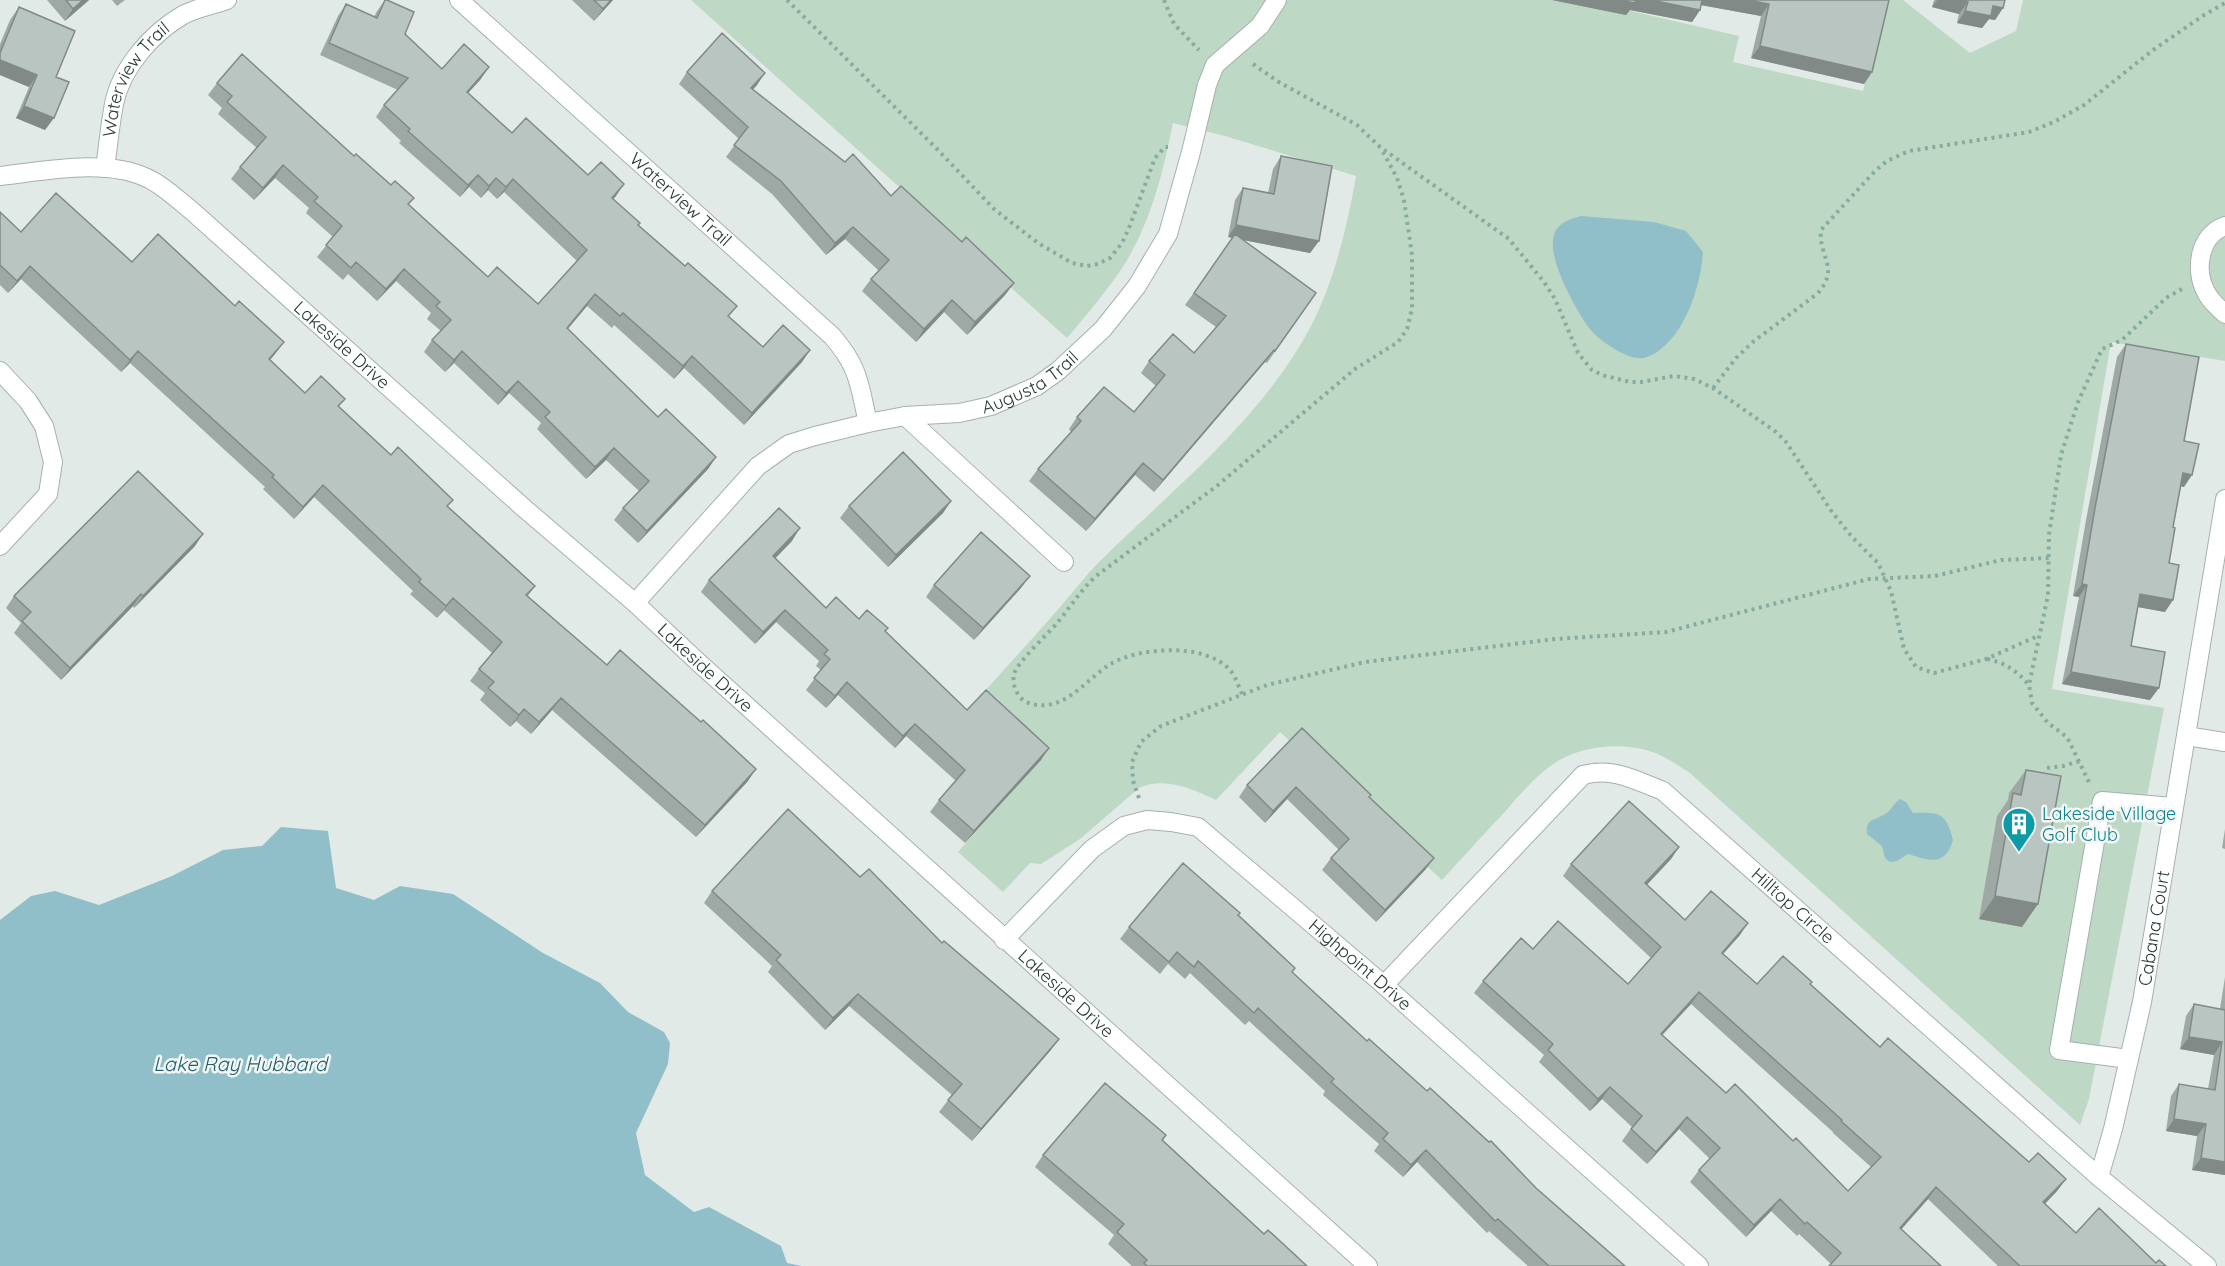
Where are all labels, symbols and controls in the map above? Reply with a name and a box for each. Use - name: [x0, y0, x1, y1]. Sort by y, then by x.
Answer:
- street label: Waterview Trail: [97, 16, 174, 139]
- street label: Waterview Trail: [625, 147, 737, 251]
- street label: Lakeside Drive: [289, 296, 395, 394]
- street label: Augusta Trail: [980, 346, 1083, 419]
- street label: Lakeside Drive: [653, 618, 758, 717]
- place label: Lakeside Village Golf Club: [2042, 802, 2176, 846]
- building icon: Lakeside Village Golf Club: [2001, 806, 2037, 853]
- street label: Hilltop Circle: [1747, 863, 1839, 948]
- street label: Cabana Court: [2133, 869, 2175, 988]
- street label: Highpoint Drive: [1304, 914, 1417, 1015]
- street label: Lakeside Drive: [1013, 944, 1119, 1042]
- water label: Lake Ray Hubbard: [153, 1051, 330, 1076]

